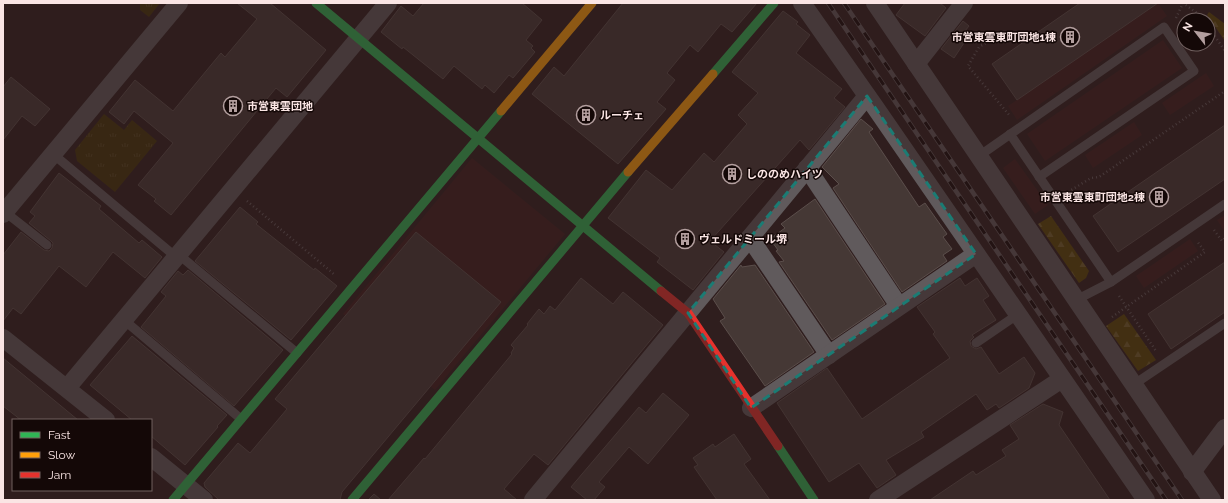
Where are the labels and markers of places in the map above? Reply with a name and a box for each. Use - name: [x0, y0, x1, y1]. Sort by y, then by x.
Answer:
- building icon: 市営東雲東町団地1棟: [1059, 26, 1081, 48]
- place label: 市営東雲東町団地1棟: [952, 31, 1056, 44]
- building icon: 市営東雲団地: [222, 95, 244, 117]
- place label: 市営東雲団地: [247, 100, 313, 113]
- building icon: ルーチェ: [575, 104, 597, 126]
- place label: ルーチェ: [600, 109, 644, 122]
- building icon: しののめハイツ: [721, 163, 743, 185]
- place label: しののめハイツ: [746, 168, 823, 181]
- building icon: 市営東雲東町団地2棟: [1148, 186, 1170, 208]
- place label: 市営東雲東町団地2棟: [1040, 191, 1145, 204]
- building icon: ヴェルドミール堺: [674, 228, 696, 250]
- place label: ヴェルドミール堺: [699, 233, 788, 246]

